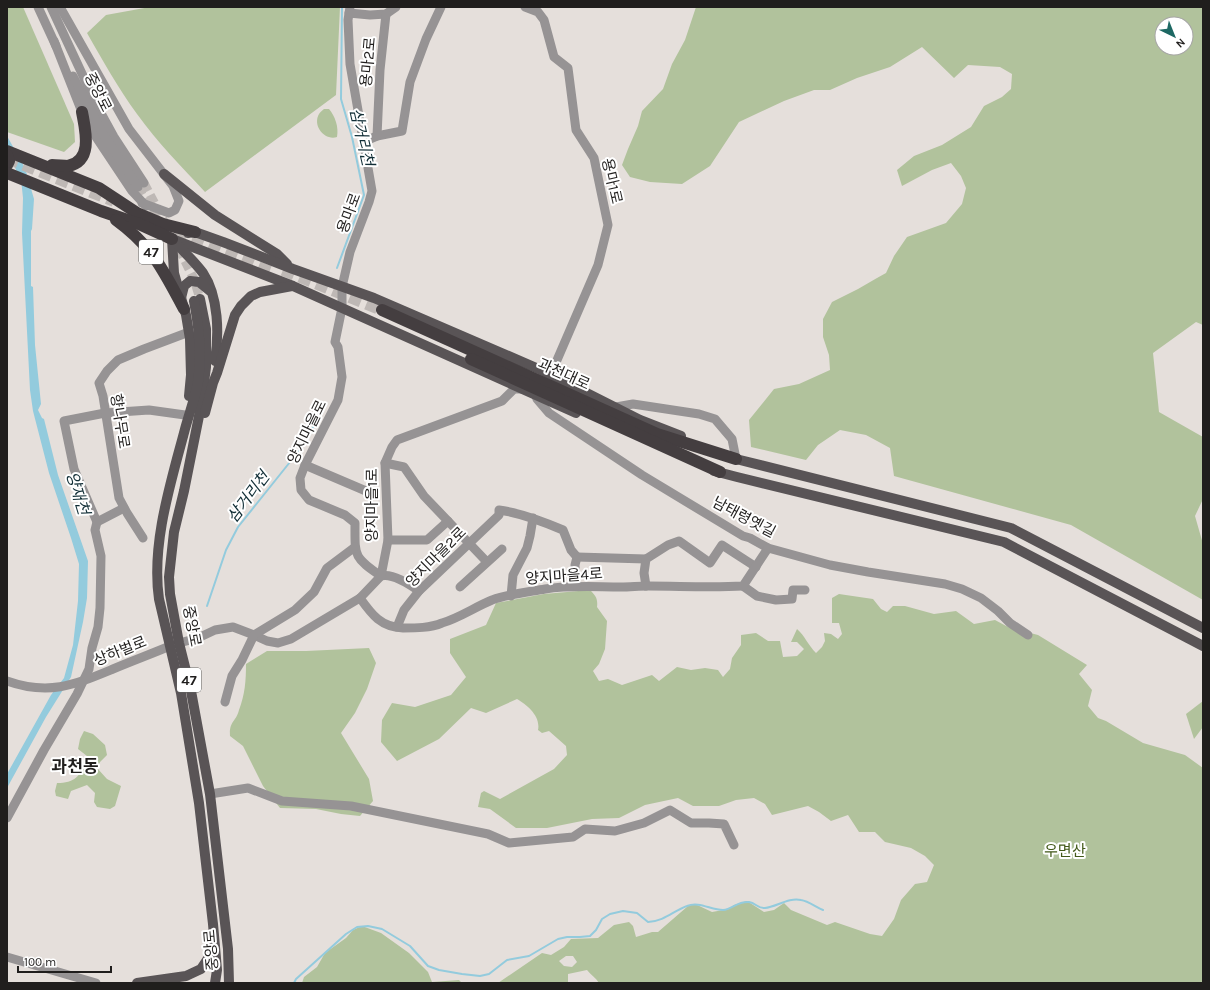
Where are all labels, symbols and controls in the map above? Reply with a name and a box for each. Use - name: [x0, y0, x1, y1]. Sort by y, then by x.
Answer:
- north arrow: [1154, 16, 1194, 56]
- street label: 용마2로: [357, 36, 379, 88]
- text: N: [1173, 36, 1188, 50]
- street label: 중앙로: [81, 69, 115, 115]
- water label: 삼거리천: [346, 106, 378, 170]
- street label: 용마1로: [598, 156, 626, 206]
- street label: 용마로: [333, 190, 365, 236]
- road number: 47: [139, 240, 163, 264]
- street label: 과천대로: [535, 355, 593, 393]
- street label: 향나무로: [107, 392, 133, 450]
- street label: 양지마을로: [284, 397, 330, 467]
- water label: 삼거리천: [223, 466, 275, 526]
- street label: 양지마을1로: [363, 468, 381, 542]
- water label: 양재천: [62, 469, 94, 519]
- street label: 남태령옛길: [709, 493, 779, 541]
- street label: 양지마을2로: [402, 523, 470, 591]
- street label: 양지마을4로: [525, 564, 603, 588]
- street label: 중앙로: [179, 604, 205, 648]
- street label: 상하벌로: [91, 632, 149, 670]
- road number: 47: [177, 668, 201, 692]
- district label: 과천동: [52, 756, 99, 776]
- park label: 우면산: [1044, 842, 1086, 860]
- street label: 중앙로: [200, 929, 222, 971]
- scale bar: [18, 948, 111, 974]
- text: 100 m: [24, 955, 56, 969]

